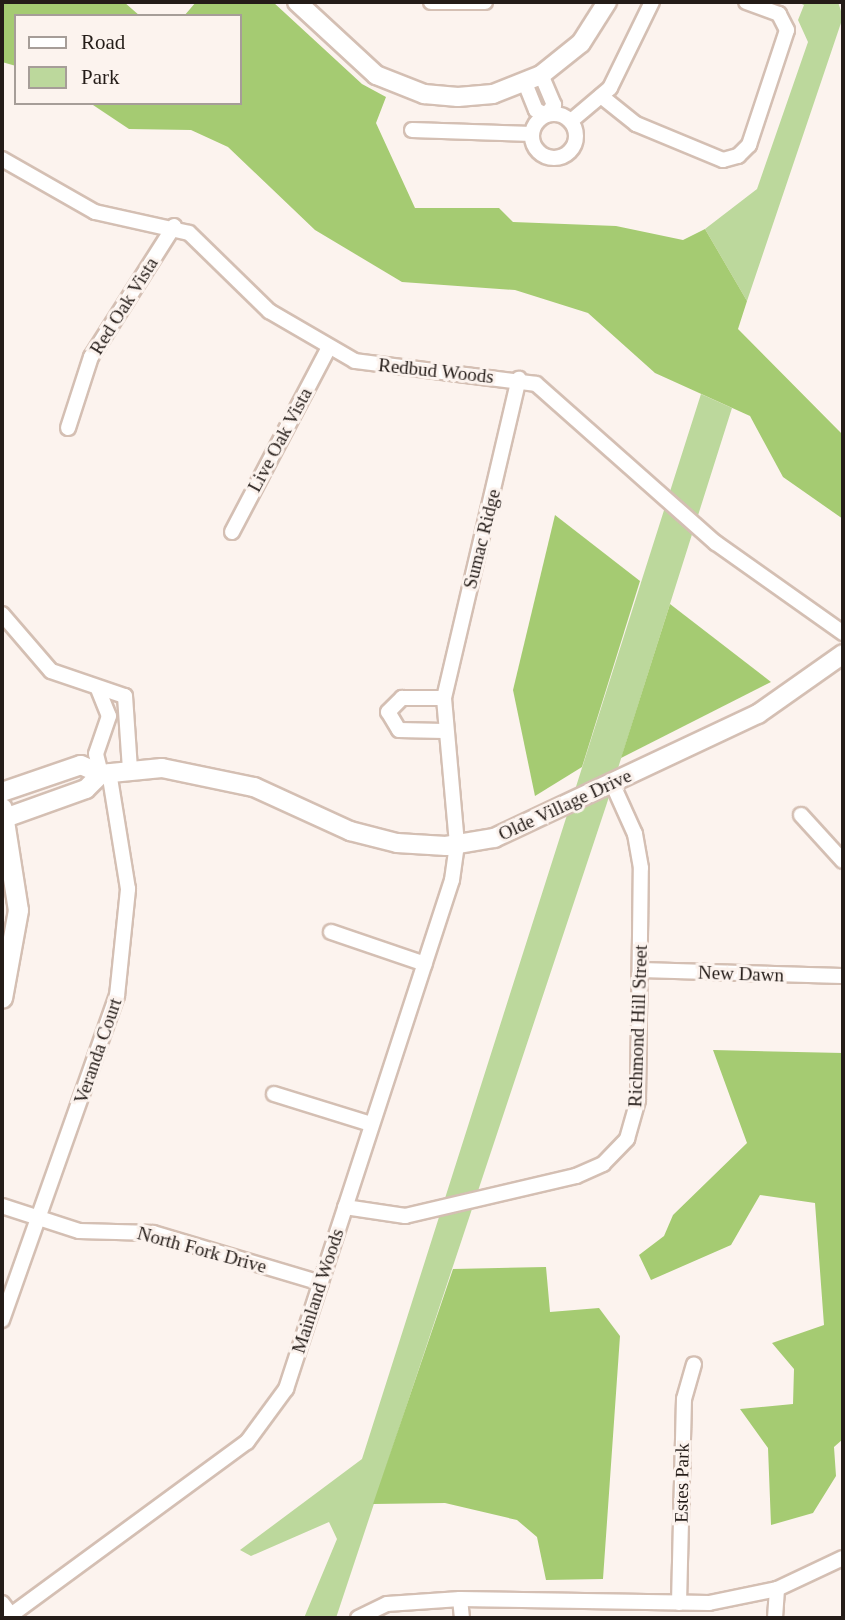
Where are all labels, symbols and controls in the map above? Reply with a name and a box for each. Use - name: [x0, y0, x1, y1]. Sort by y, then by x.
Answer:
- legend: [14, 14, 242, 105]
- text: Road: [81, 30, 125, 54]
- text: Park: [81, 65, 120, 89]
- street label: Red Oak Vista: [85, 253, 163, 359]
- street label: Redbud Woods: [377, 354, 495, 388]
- street label: Live Oak Vista: [243, 384, 317, 496]
- street label: Sumac Ridge: [459, 487, 505, 591]
- street label: Olde Village Drive: [495, 764, 635, 846]
- street label: Richmond Hill Street: [624, 944, 652, 1108]
- street label: New Dawn: [698, 961, 784, 987]
- street label: Veranda Court: [69, 995, 127, 1107]
- street label: North Fork Drive: [135, 1222, 269, 1278]
- street label: Mainland Woods: [287, 1226, 349, 1356]
- street label: Estes Park: [670, 1443, 694, 1523]

